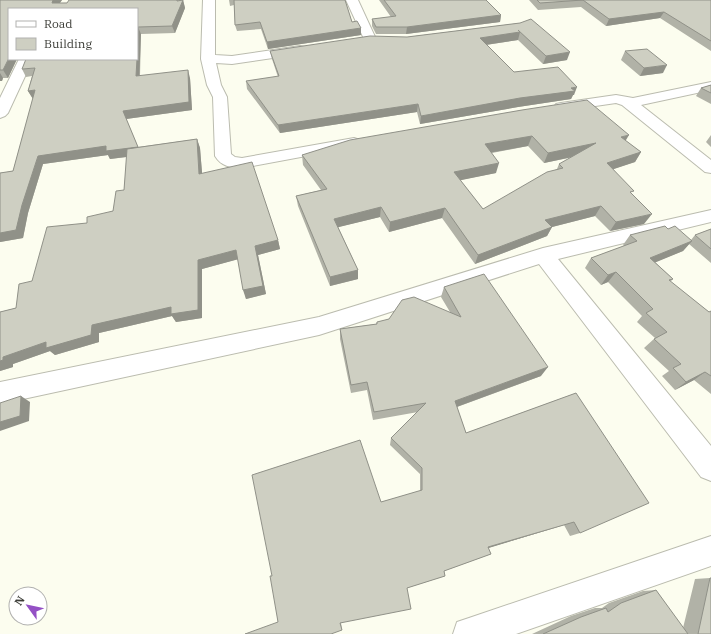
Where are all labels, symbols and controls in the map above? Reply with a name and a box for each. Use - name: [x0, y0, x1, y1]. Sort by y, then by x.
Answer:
- legend: [8, 8, 138, 60]
- text: Road: [44, 16, 73, 31]
- text: Building: [44, 36, 92, 51]
- north arrow: [8, 586, 48, 626]
- text: N: [11, 593, 28, 608]

